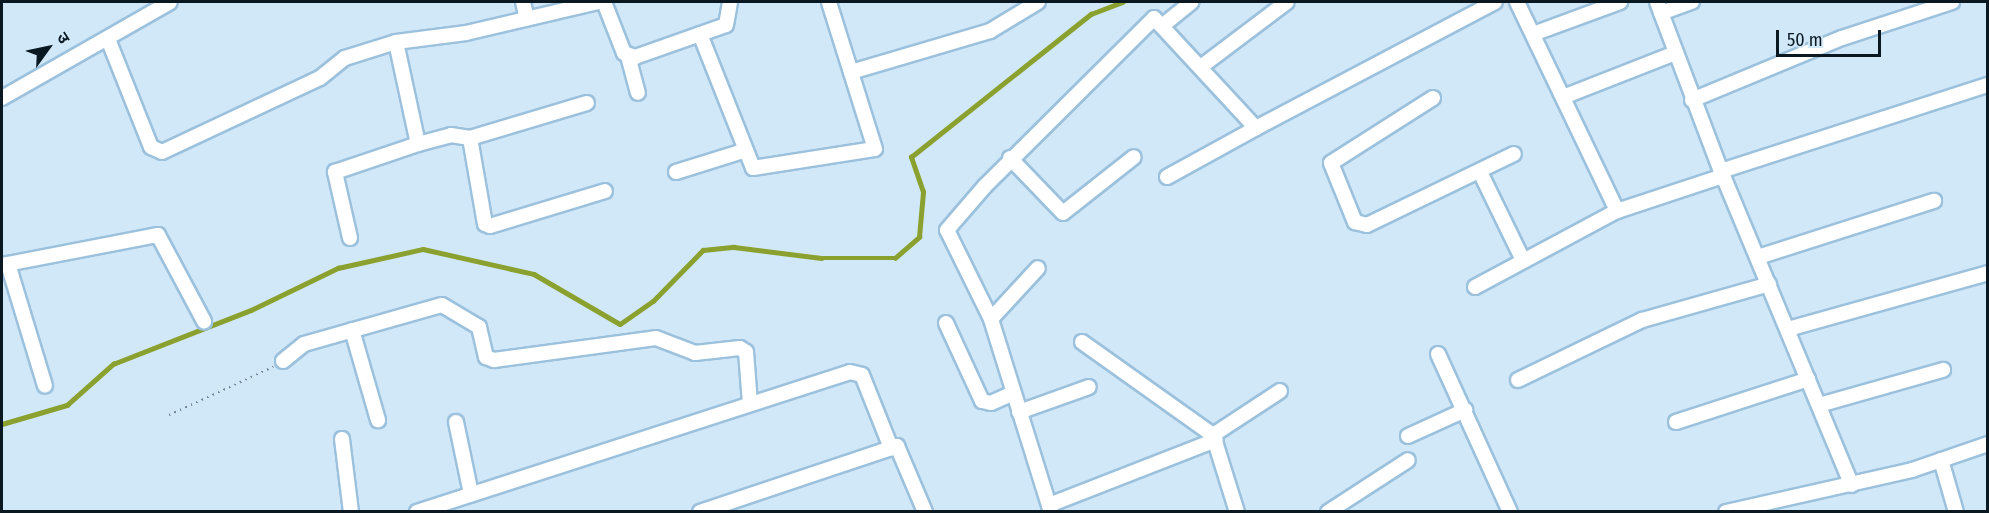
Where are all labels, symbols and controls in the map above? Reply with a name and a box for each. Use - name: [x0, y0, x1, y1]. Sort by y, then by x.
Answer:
- north arrow: [18, 18, 78, 78]
- scale bar: [1779, 18, 1884, 56]
- text: उ: [53, 29, 74, 47]
- text: 50 m: [1787, 29, 1823, 51]

